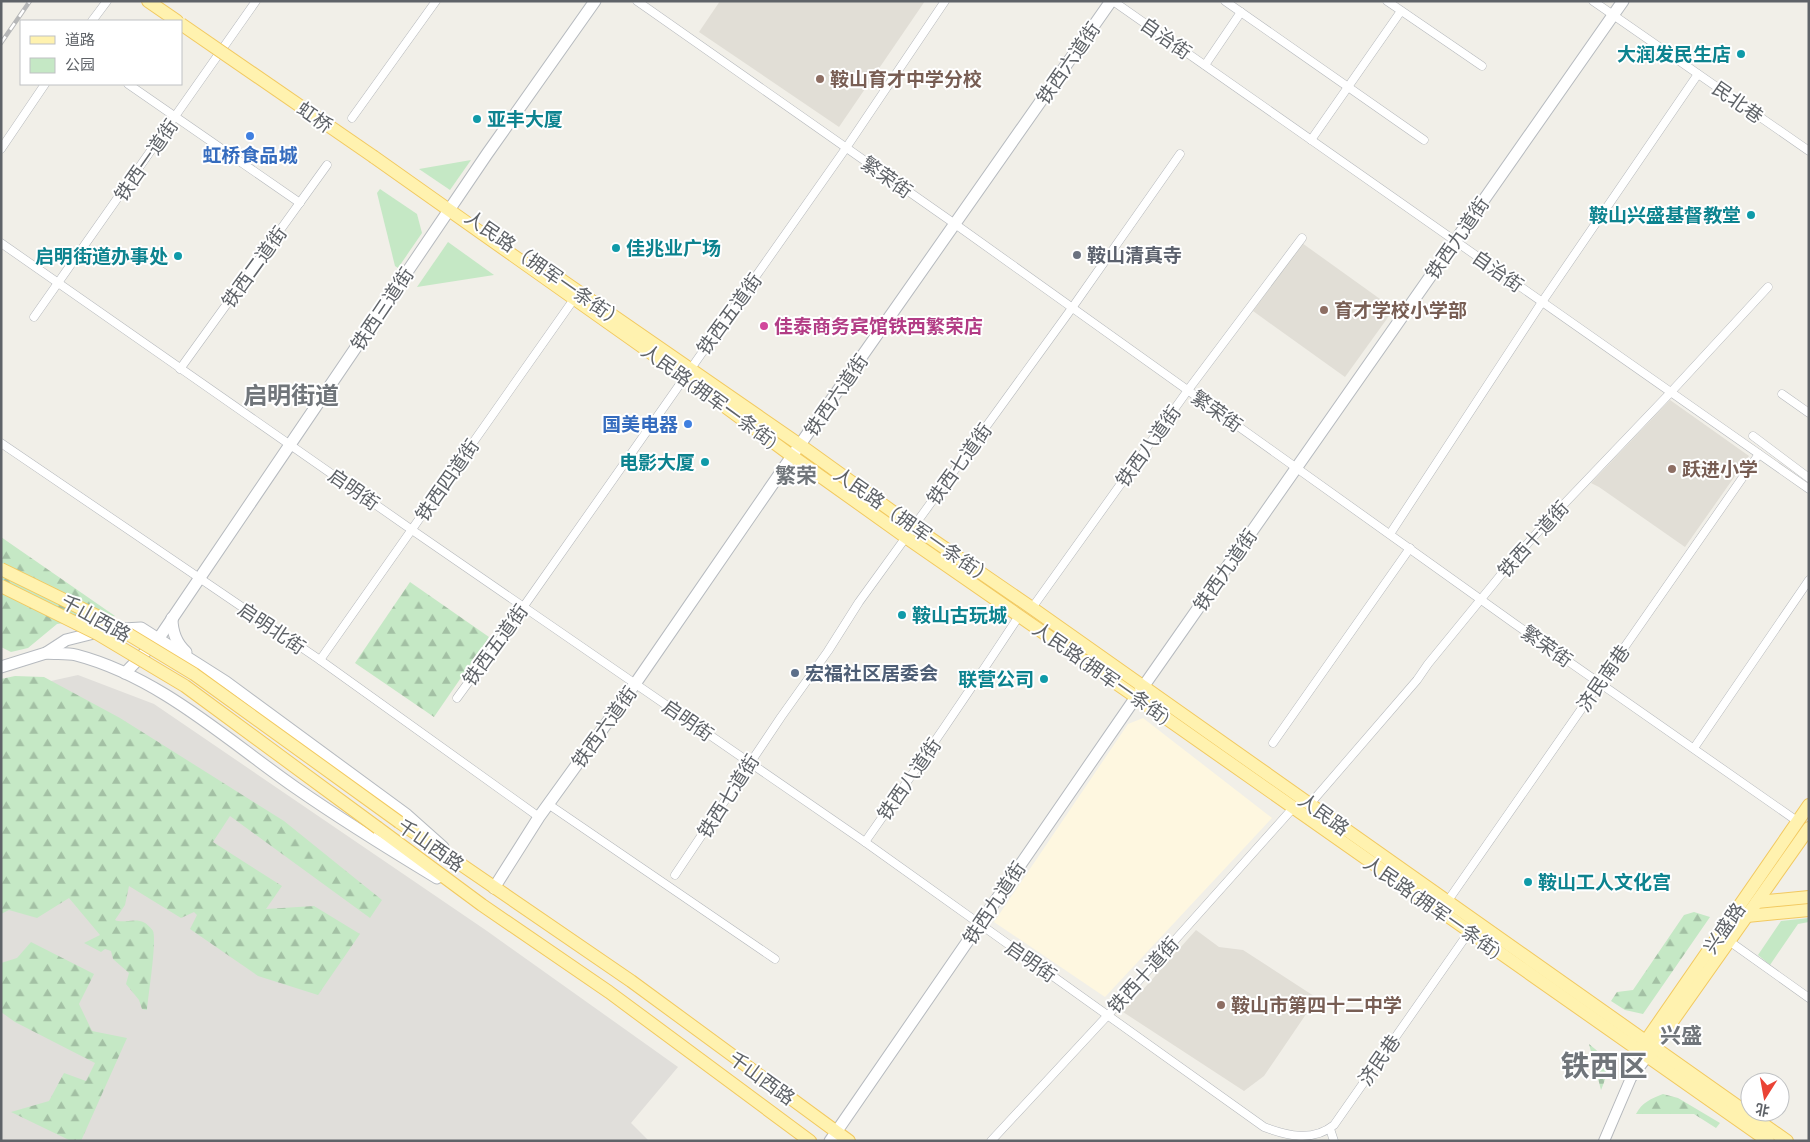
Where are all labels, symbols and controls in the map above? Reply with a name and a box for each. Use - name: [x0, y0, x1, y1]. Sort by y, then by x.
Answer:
- street label: 自治街: [1136, 13, 1195, 63]
- street label: 铁西六道街: [1033, 19, 1104, 108]
- legend: [20, 20, 182, 85]
- text: 道路: [65, 32, 95, 48]
- place label: 大润发民生店: [1617, 44, 1731, 65]
- marker: 大润发民生店: [1735, 48, 1747, 60]
- text: 公园: [65, 57, 95, 73]
- place label: 鞍山育才中学分校: [830, 69, 982, 90]
- marker: 鞍山育才中学分校: [814, 73, 826, 85]
- street label: 民北巷: [1708, 77, 1767, 127]
- street label: 虹桥: [293, 99, 336, 137]
- place label: 亚丰大厦: [487, 110, 563, 130]
- marker: 亚丰大厦: [471, 113, 483, 125]
- street label: 铁西一道街: [111, 116, 182, 205]
- marker: 虹桥食品城: [244, 130, 256, 142]
- place label: 虹桥食品城: [202, 145, 298, 166]
- street label: 繁荣街: [857, 153, 916, 202]
- street label: 铁西九道街: [1422, 194, 1493, 283]
- place label: 鞍山兴盛基督教堂: [1589, 205, 1741, 226]
- street label: 人民路（拥军一条街）: [461, 206, 629, 333]
- marker: 鞍山兴盛基督教堂: [1745, 209, 1757, 221]
- street label: 铁西二道街: [219, 223, 291, 312]
- place label: 佳兆业广场: [626, 238, 721, 259]
- marker: 佳兆业广场: [610, 242, 622, 254]
- place label: 鞍山清真寺: [1087, 245, 1182, 266]
- place label: 启明街道办事处: [35, 246, 168, 267]
- street label: 自治街: [1468, 246, 1527, 296]
- marker: 鞍山清真寺: [1071, 249, 1083, 261]
- marker: 启明街道办事处: [172, 250, 184, 262]
- street label: 铁西三道街: [348, 265, 418, 355]
- street label: 铁西五道街: [694, 270, 766, 359]
- place label: 育才学校小学部: [1334, 300, 1467, 321]
- marker: 育才学校小学部: [1318, 304, 1330, 316]
- place label: 佳泰商务宾馆铁西繁荣店: [774, 316, 983, 337]
- marker: 佳泰商务宾馆铁西繁荣店: [758, 320, 770, 332]
- street label: 人民路(拥军一条街): [637, 341, 781, 453]
- street label: 铁西六道街: [801, 351, 872, 440]
- district label: 启明街道: [243, 383, 339, 409]
- street label: 繁荣街: [1187, 387, 1246, 436]
- street label: 铁西八道街: [1113, 402, 1185, 491]
- place label: 国美电器: [602, 414, 678, 435]
- marker: 国美电器: [682, 418, 694, 430]
- street label: 铁西七道街: [924, 420, 996, 509]
- street label: 铁西四道街: [412, 436, 483, 525]
- place label: 电影大厦: [619, 453, 695, 473]
- marker: 电影大厦: [699, 456, 711, 468]
- place label: 跃进小学: [1682, 459, 1758, 480]
- street label: 人民路（拥军一条街）: [830, 463, 998, 590]
- marker: 跃进小学: [1666, 463, 1678, 475]
- district label: 繁荣: [775, 464, 817, 487]
- street label: 启明街: [324, 465, 383, 514]
- street label: 铁西十道街: [1494, 497, 1573, 582]
- street label: 铁西九道街: [1190, 526, 1261, 615]
- street label: 千山西路: [57, 592, 134, 646]
- street label: 启明北街: [234, 599, 309, 658]
- street label: 铁西五道街: [460, 601, 532, 690]
- place label: 鞍山古玩城: [912, 605, 1007, 626]
- marker: 鞍山古玩城: [896, 609, 908, 621]
- street label: 人民路(拥军一条街): [1029, 619, 1174, 729]
- street label: 繁荣街: [1517, 622, 1576, 671]
- street label: 济民南巷: [1573, 641, 1634, 715]
- place label: 宏福社区居委会: [805, 663, 938, 684]
- marker: 宏福社区居委会: [789, 667, 801, 679]
- place label: 联营公司: [958, 670, 1034, 690]
- marker: 联营公司: [1038, 673, 1050, 685]
- street label: 铁西六道街: [569, 683, 641, 772]
- street label: 启明街: [658, 696, 717, 745]
- street label: 铁西八道街: [874, 735, 945, 824]
- street label: 铁西七道街: [695, 751, 763, 842]
- street label: 人民路: [1294, 790, 1352, 840]
- street label: 千山西路: [394, 816, 467, 876]
- street label: 人民路(拥军一条街): [1360, 853, 1505, 963]
- street label: 铁西九道街: [960, 859, 1030, 949]
- place label: 鞍山工人文化宫: [1538, 872, 1671, 893]
- marker: 鞍山工人文化宫: [1522, 876, 1534, 888]
- street label: 兴盛路: [1699, 899, 1749, 958]
- street label: 铁西十道街: [1104, 933, 1183, 1018]
- street label: 启明街: [1001, 937, 1060, 986]
- place label: 鞍山市第四十二中学: [1231, 995, 1402, 1016]
- marker: 鞍山市第四十二中学: [1215, 999, 1227, 1011]
- district label: 兴盛: [1660, 1024, 1702, 1047]
- street label: 济民巷: [1354, 1031, 1404, 1090]
- street label: 千山西路: [725, 1048, 798, 1109]
- district label: 铁西区: [1560, 1051, 1648, 1082]
- north arrow: [1740, 1072, 1790, 1122]
- text: 北: [1754, 1101, 1771, 1118]

